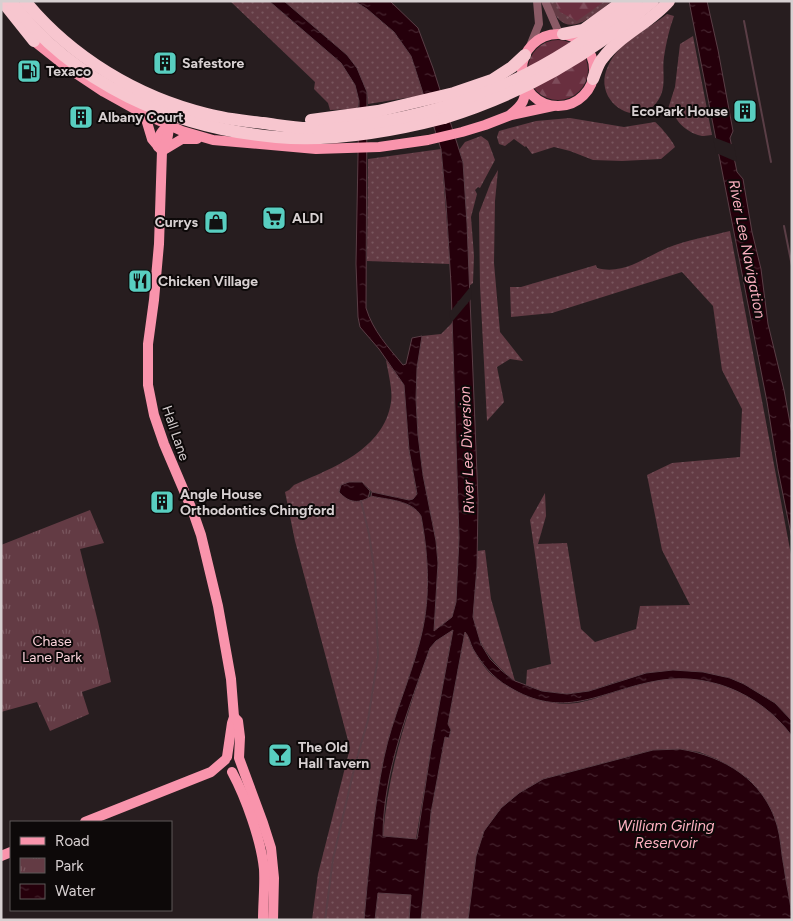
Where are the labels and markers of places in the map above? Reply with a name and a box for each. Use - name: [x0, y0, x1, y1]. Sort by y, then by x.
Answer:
- building icon: Safestore: [152, 50, 178, 76]
- place label: Safestore: [182, 55, 245, 72]
- fuel station icon: Texaco: [16, 58, 42, 84]
- place label: Texaco: [46, 63, 91, 80]
- building icon: EcoPark House: [732, 98, 758, 124]
- place label: EcoPark House: [631, 103, 728, 120]
- building icon: Albany Court: [68, 104, 94, 130]
- place label: Albany Court: [98, 109, 184, 126]
- supermarket icon: ALDI: [261, 205, 287, 231]
- shop icon: Currys: [203, 209, 229, 235]
- place label: ALDI: [292, 210, 323, 227]
- place label: Currys: [155, 214, 198, 231]
- restaurant icon: Chicken Village: [127, 268, 153, 294]
- place label: Chicken Village: [158, 273, 258, 290]
- place label: Angle House Orthodontics Chingford: [180, 486, 335, 519]
- building icon: Angle House Orthodontics Chingford: [149, 489, 175, 515]
- place label: The Old Hall Tavern: [298, 739, 369, 772]
- bar icon: The Old Hall Tavern: [267, 742, 293, 768]

